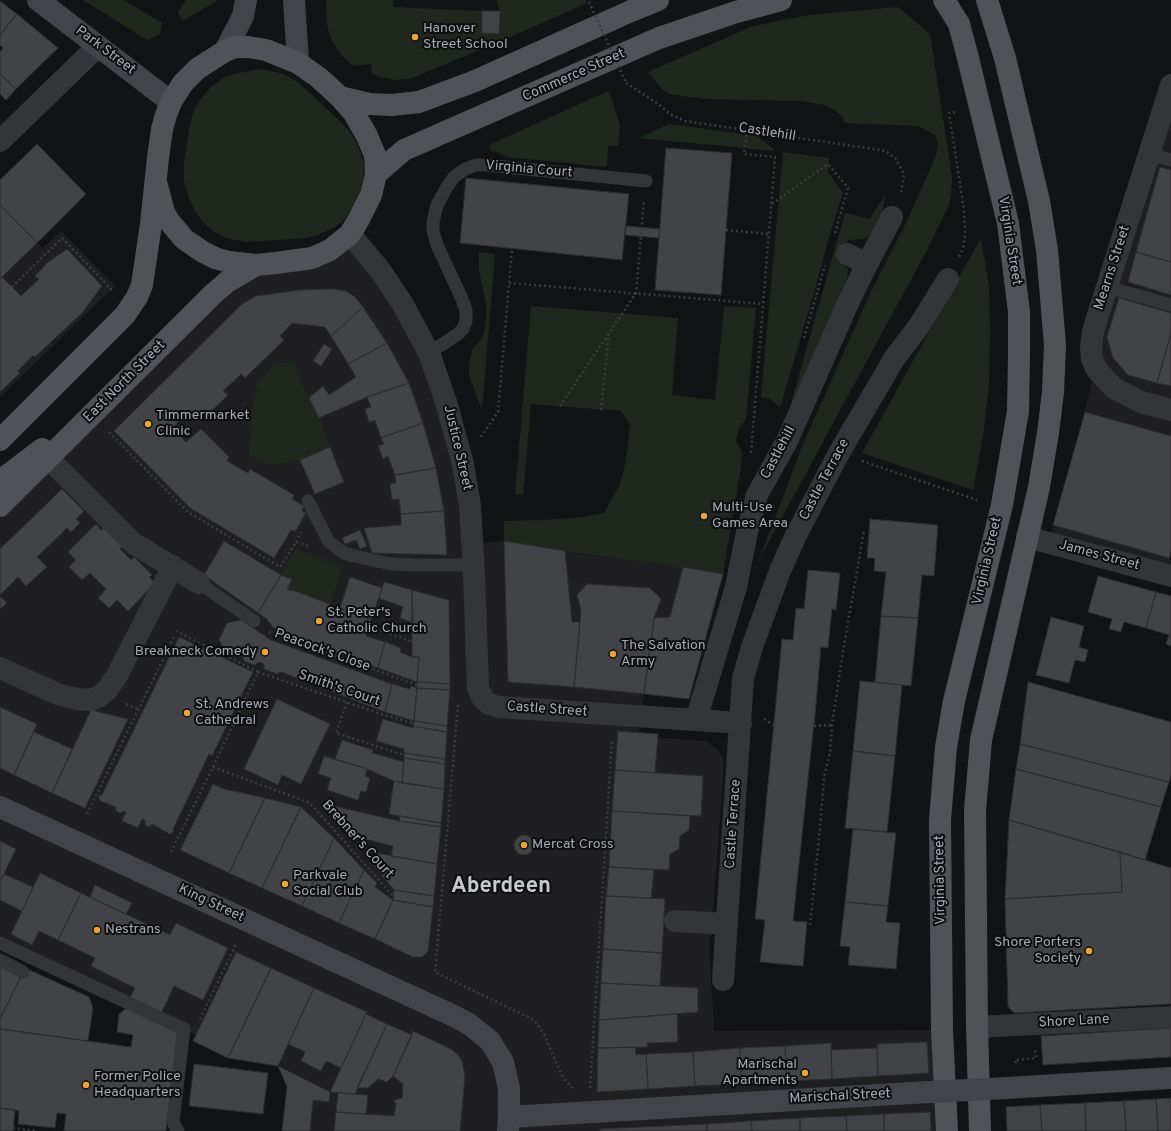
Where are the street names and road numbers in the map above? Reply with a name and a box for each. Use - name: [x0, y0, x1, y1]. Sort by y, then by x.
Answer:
- street label: Park Street: [72, 23, 138, 79]
- street label: Commerce Street: [520, 46, 628, 106]
- street label: Castlehill: [737, 120, 797, 146]
- street label: Virginia Court: [485, 158, 573, 182]
- street label: Virginia Street: [994, 195, 1024, 287]
- street label: Mearns Street: [1091, 224, 1135, 312]
- street label: East North Street: [81, 338, 169, 426]
- street label: Justice Street: [439, 404, 475, 492]
- street label: Castlehill: [758, 424, 800, 482]
- street label: Castle Terrace: [797, 436, 853, 524]
- street label: Virginia Street: [970, 515, 1006, 607]
- street label: James Street: [1057, 537, 1141, 575]
- street label: Peacock's Close: [272, 626, 372, 676]
- street label: Smith's Court: [296, 667, 382, 711]
- street label: Castle Street: [506, 699, 588, 721]
- street label: Castle Terrace: [722, 779, 746, 869]
- street label: Brebner's Court: [317, 797, 397, 883]
- street label: Virginia Street: [932, 835, 950, 925]
- street label: King Street: [175, 881, 247, 927]
- street label: Shore Lane: [1038, 1012, 1110, 1032]
- street label: Marischal Street: [789, 1086, 891, 1108]

